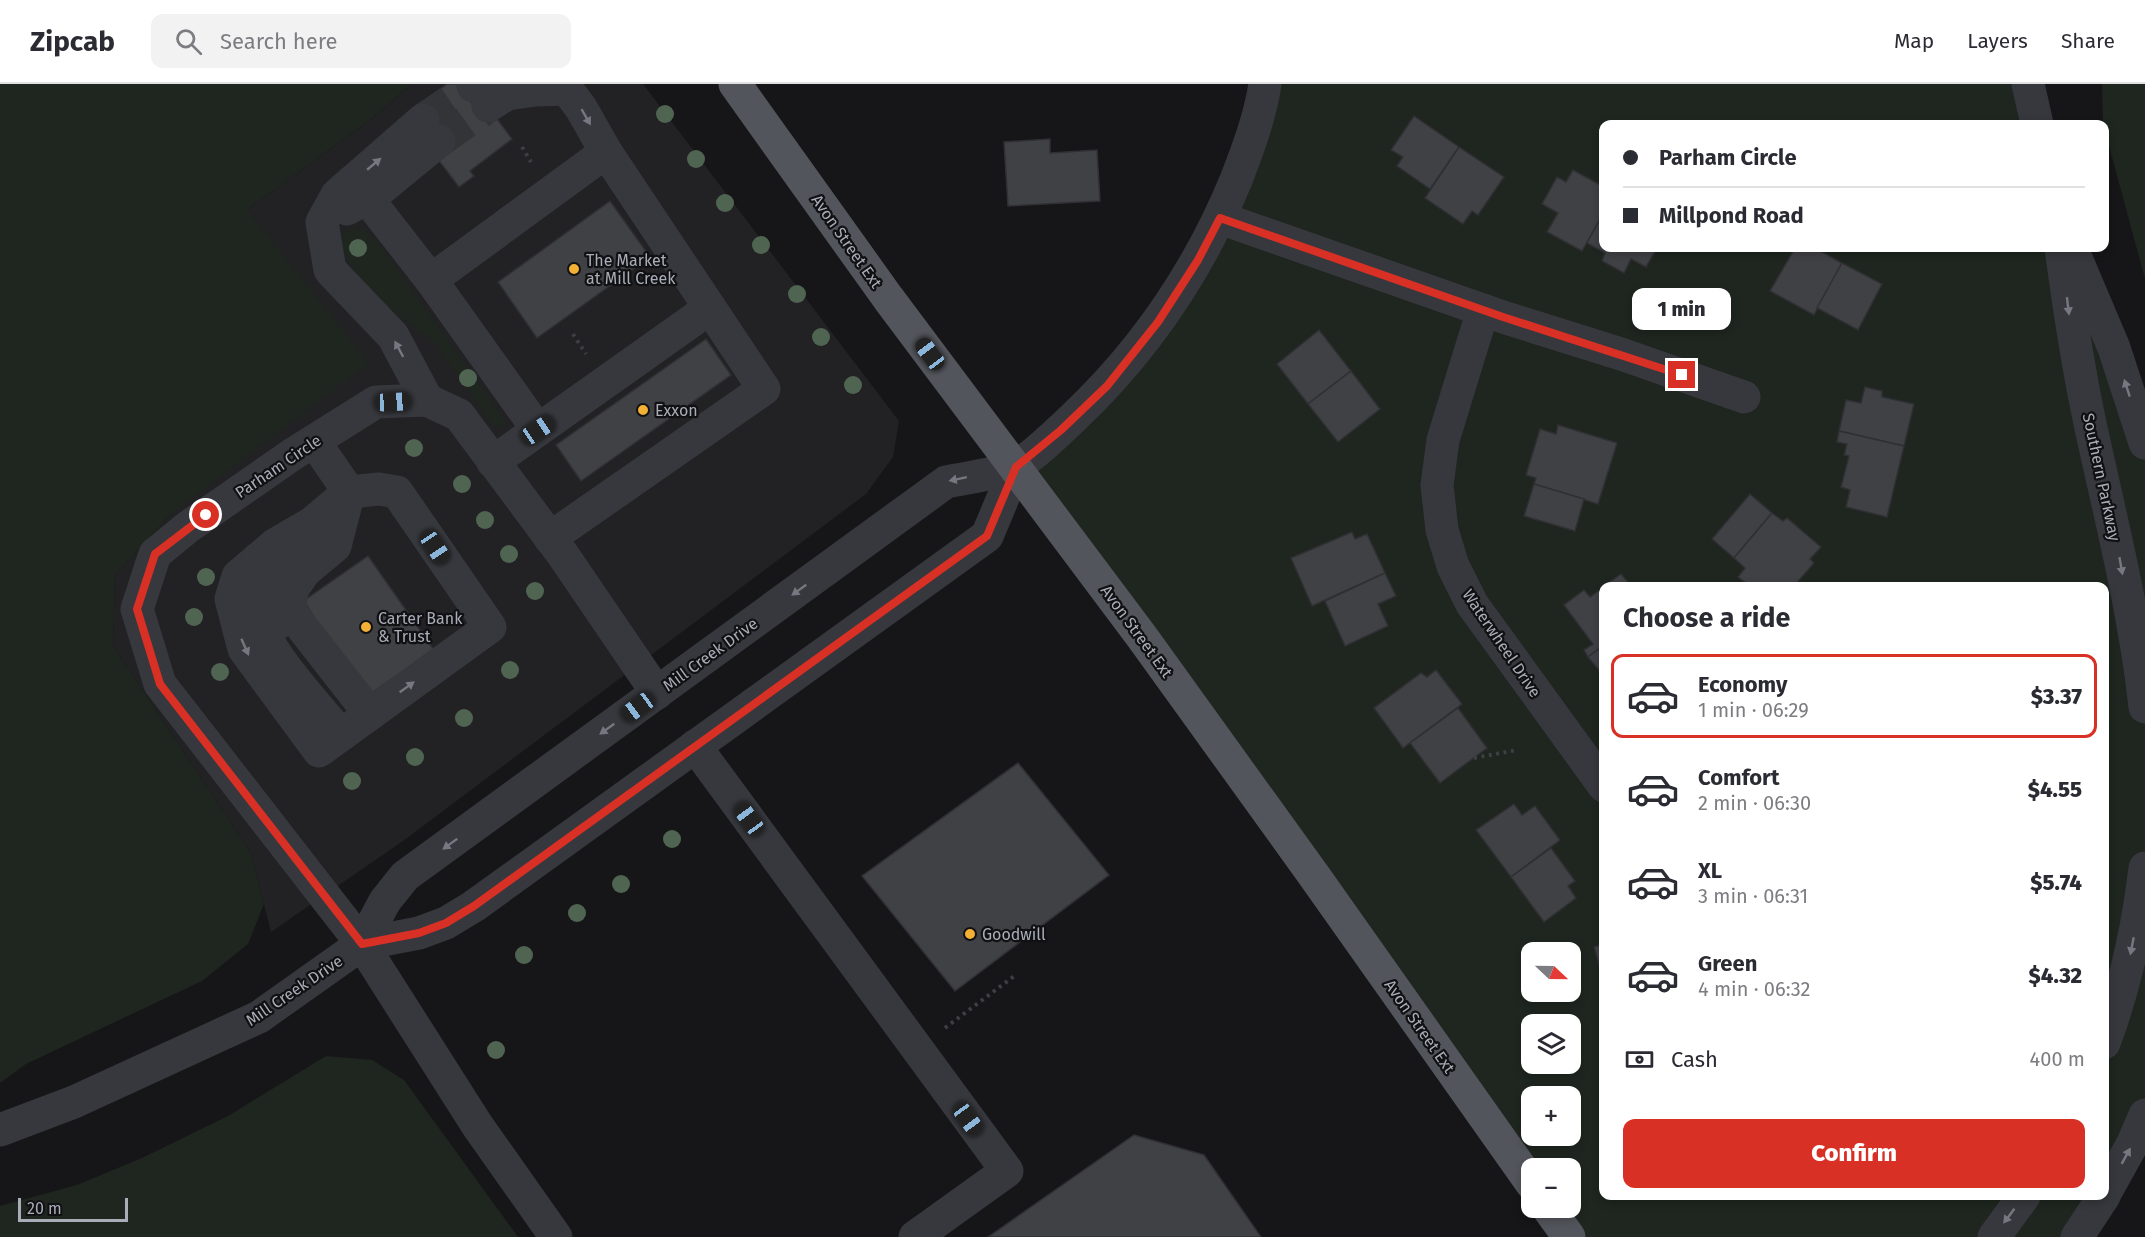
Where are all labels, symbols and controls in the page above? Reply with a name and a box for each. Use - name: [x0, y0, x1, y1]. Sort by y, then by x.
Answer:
- search box: [151, 14, 571, 68]
- text: Zipcab: [30, 25, 115, 58]
- icon: search: [172, 25, 205, 58]
- text: Search here: [220, 28, 338, 55]
- text: Map: [1894, 28, 1934, 54]
- text: Layers: [1967, 28, 2028, 54]
- text: Share: [2061, 28, 2115, 54]
- one-way arrow: [580, 109, 591, 125]
- text: Parham Circle: [1659, 144, 1797, 171]
- one-way arrow: [366, 158, 381, 171]
- street label: Avon Street Ext: [807, 191, 886, 292]
- text: Millpond Road: [1659, 202, 1804, 229]
- place label: The Market at Mill Creek: [586, 251, 676, 288]
- marker: The Market at Mill Creek: [567, 262, 581, 276]
- callout: 1 min: [1632, 288, 1732, 330]
- one-way arrow: [2064, 296, 2073, 315]
- text: 1 min: [1658, 297, 1705, 321]
- car: [912, 334, 948, 374]
- one-way arrow: [394, 340, 404, 357]
- route end: [1668, 361, 1695, 388]
- one-way arrow: [2121, 379, 2131, 397]
- car: [375, 392, 411, 412]
- place label: Exxon: [655, 401, 698, 420]
- marker: Exxon: [636, 403, 650, 417]
- street label: Southern Parkway: [2079, 411, 2124, 543]
- car: [518, 412, 558, 448]
- street label: Parham Circle: [232, 431, 325, 502]
- one-way arrow: [949, 475, 968, 485]
- route start: [192, 501, 219, 528]
- car: [417, 527, 453, 567]
- one-way arrow: [2117, 556, 2126, 575]
- street label: Avon Street Ext: [1097, 581, 1177, 681]
- one-way arrow: [791, 583, 806, 595]
- street label: Waterwheel Drive: [1458, 585, 1545, 701]
- text: Choose a ride: [1623, 602, 1790, 634]
- place label: Carter Bank & Trust: [378, 609, 463, 646]
- street label: Mill Creek Drive: [659, 614, 761, 695]
- marker: Carter Bank & Trust: [359, 620, 373, 634]
- one-way arrow: [240, 638, 250, 656]
- icon: car: [1626, 669, 1680, 723]
- text: Economy: [1698, 671, 1787, 698]
- one-way arrow: [399, 681, 415, 693]
- text: $3.37: [2031, 683, 2082, 710]
- car: [618, 689, 658, 725]
- text: 1 min · 06:29: [1698, 698, 1809, 722]
- one-way arrow: [600, 723, 616, 735]
- icon: car: [1626, 762, 1680, 816]
- text: Comfort: [1698, 764, 1779, 791]
- text: $4.55: [2028, 776, 2082, 803]
- text: 2 min · 06:30: [1698, 791, 1811, 815]
- car: [731, 799, 767, 839]
- one-way arrow: [442, 838, 458, 850]
- icon: car: [1626, 855, 1680, 909]
- text: XL: [1698, 857, 1722, 884]
- text: $5.74: [2030, 869, 2082, 896]
- text: 3 min · 06:31: [1698, 884, 1808, 908]
- place label: Goodwill: [982, 925, 1046, 944]
- marker: Goodwill: [963, 927, 977, 941]
- one-way arrow: [2127, 937, 2136, 956]
- north arrow: [1521, 942, 1581, 1002]
- map controls: [1521, 942, 1581, 1218]
- icon: car: [1626, 948, 1680, 1002]
- text: Green: [1698, 950, 1757, 977]
- street label: Mill Creek Drive: [242, 951, 346, 1030]
- text: $4.32: [2029, 962, 2082, 989]
- street label: Avon Street Ext: [1380, 976, 1459, 1077]
- text: 4 min · 06:32: [1698, 977, 1810, 1001]
- button: layers: [1521, 1014, 1581, 1074]
- icon: cash: [1623, 1043, 1656, 1076]
- text: Cash: [1671, 1046, 1718, 1073]
- text: 400 m: [2030, 1047, 2085, 1071]
- button: +: [1521, 1086, 1581, 1146]
- car: [950, 1099, 986, 1139]
- button: Confirm: [1623, 1119, 2085, 1188]
- one-way arrow: [2121, 1147, 2131, 1164]
- button: −: [1521, 1158, 1581, 1218]
- scale bar: [18, 1195, 128, 1222]
- text: 20 m: [27, 1199, 62, 1218]
- one-way arrow: [2003, 1208, 2015, 1224]

